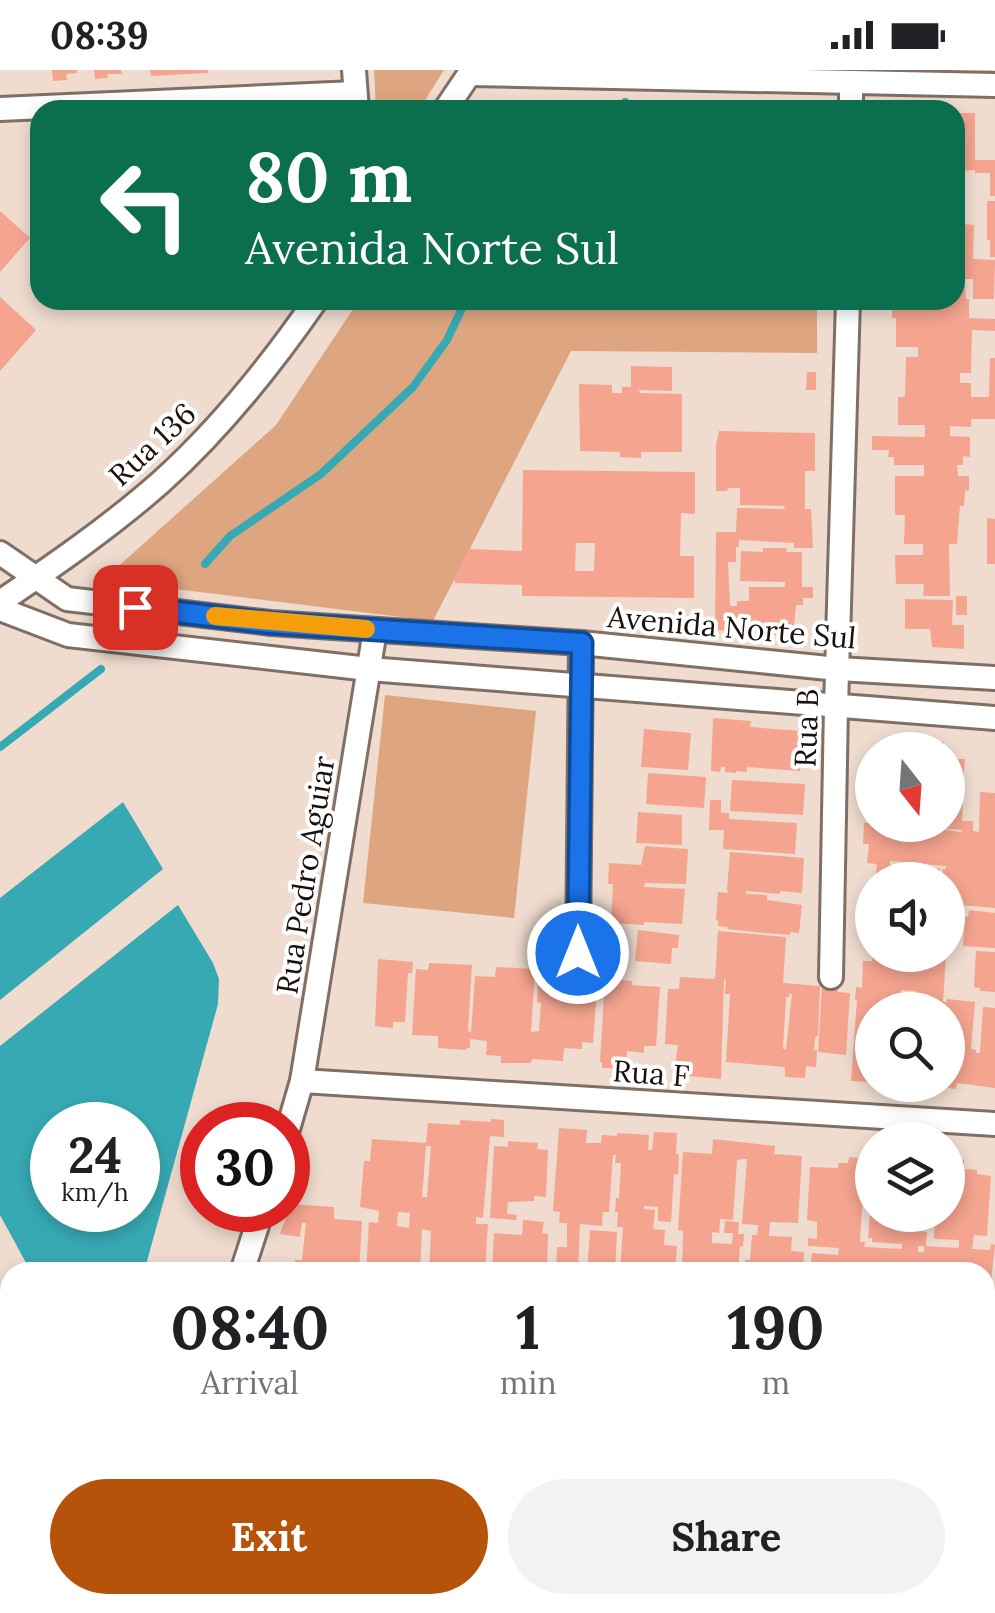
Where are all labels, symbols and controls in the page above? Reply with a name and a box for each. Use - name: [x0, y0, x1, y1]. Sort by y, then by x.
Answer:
- text: 08:39: [50, 11, 149, 59]
- text: 80 m: [245, 132, 412, 221]
- icon: left: [80, 140, 210, 270]
- text: Avenida Norte Sul: [245, 219, 619, 276]
- street label: Rua 136: [101, 394, 203, 494]
- pin: [93, 565, 178, 650]
- icon: arrive: [108, 580, 163, 635]
- street label: Avenida Norte Sul: [605, 597, 858, 657]
- street label: Rua B: [786, 688, 826, 768]
- north arrow: [855, 732, 965, 842]
- map controls: [855, 732, 965, 1232]
- street label: Rua Pedro Aguiar: [267, 753, 344, 997]
- button: sound: [855, 862, 965, 972]
- position arrow: [526, 901, 630, 1005]
- button: search: [855, 992, 965, 1102]
- street label: Rua F: [611, 1051, 691, 1095]
- speed limit sign: 30: [180, 1102, 310, 1232]
- button: layers: [855, 1122, 965, 1232]
- text: 24: [68, 1123, 122, 1187]
- text: km/h: [61, 1176, 129, 1208]
- text: 08:40: [171, 1289, 329, 1365]
- text: 1: [516, 1289, 540, 1365]
- text: 190: [727, 1289, 824, 1365]
- text: Arrival: [201, 1362, 299, 1403]
- text: min: [500, 1362, 557, 1403]
- text: m: [762, 1362, 790, 1403]
- button: Exit: [50, 1479, 488, 1594]
- button: Share: [508, 1479, 945, 1594]

